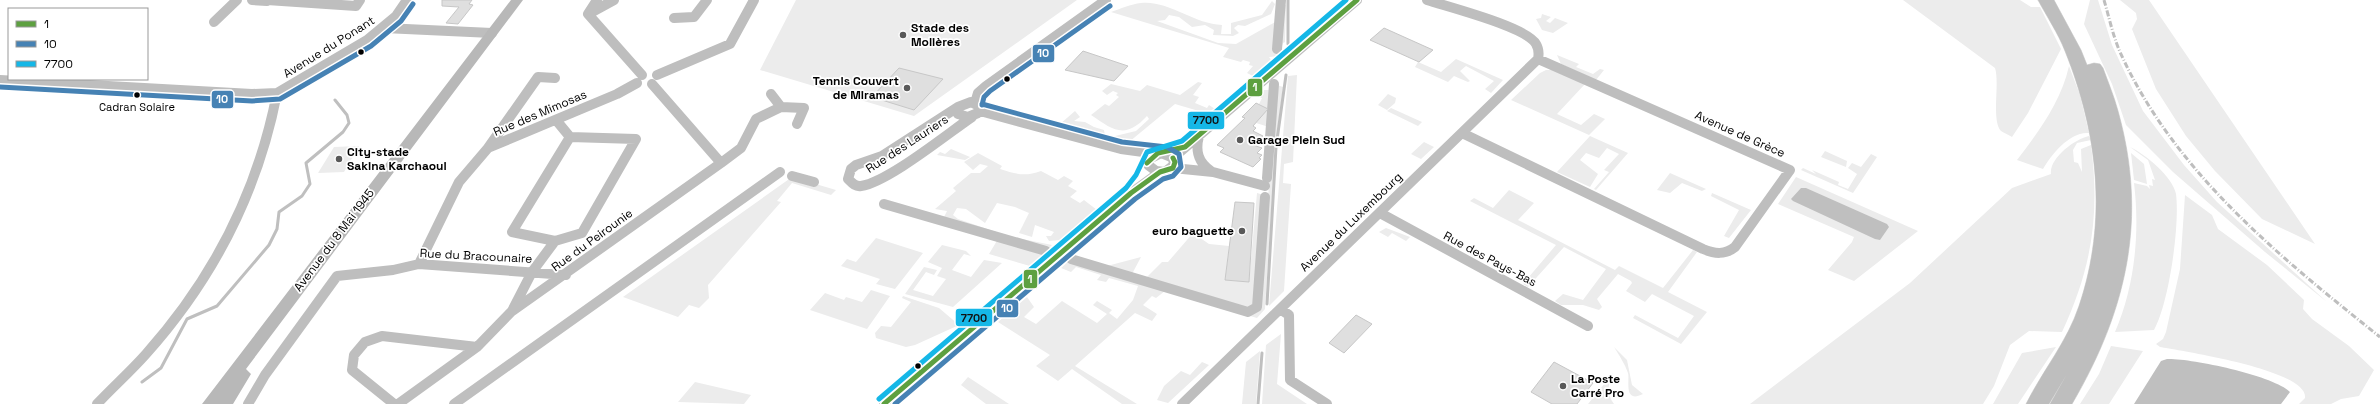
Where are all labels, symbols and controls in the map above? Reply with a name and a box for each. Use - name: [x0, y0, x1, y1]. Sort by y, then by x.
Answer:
- legend: [8, 8, 148, 80]
- street label: Avenue du Ponant: [280, 12, 378, 82]
- text: 1: [44, 16, 49, 32]
- place label: Stade des Molières: [911, 20, 969, 50]
- marker: Stade des Molières: [898, 30, 908, 40]
- text: 10: [44, 36, 57, 52]
- line badge: 10: [1032, 44, 1055, 63]
- text: 10: [1037, 46, 1049, 60]
- unlabelled marker: [356, 47, 366, 57]
- text: 7700: [44, 56, 73, 72]
- place label: Tennis Couvert de Miramas: [813, 73, 899, 103]
- unlabelled marker: [1002, 74, 1012, 84]
- line badge: 1: [1247, 78, 1263, 97]
- text: 1: [1253, 80, 1258, 94]
- marker: Tennis Couvert de Miramas: [902, 83, 912, 93]
- street label: Rue des Mimosas: [491, 86, 589, 140]
- marker: Cadran Solaire: [132, 90, 142, 100]
- line badge: 10: [211, 90, 234, 109]
- text: 10: [216, 92, 228, 106]
- place label: Cadran Solaire: [99, 100, 175, 114]
- street label: Avenue de Grèce: [1692, 107, 1788, 161]
- street label: Rue des Lauriers: [863, 111, 951, 177]
- line badge: 7700: [1187, 111, 1225, 130]
- text: 7700: [1193, 113, 1219, 127]
- place label: Garage Plein Sud: [1248, 132, 1345, 148]
- marker: Garage Plein Sud: [1235, 135, 1245, 145]
- place label: City-stade Sakina Karchaoui: [347, 144, 447, 174]
- marker: City-stade Sakina Karchaoui: [334, 154, 344, 164]
- street label: Avenue du Luxembourg: [1296, 169, 1406, 275]
- street label: Avenue du 8 Mai 1945: [290, 185, 378, 295]
- street label: Rue du Peirounie: [548, 205, 636, 275]
- place label: euro baguette: [1152, 223, 1234, 239]
- marker: euro baguette: [1237, 226, 1247, 236]
- street label: Rue des Pays-Bas: [1441, 228, 1539, 290]
- street label: Rue du Bracounaire: [419, 245, 533, 267]
- line badge: 1: [1023, 269, 1038, 289]
- text: 1: [1028, 272, 1033, 286]
- line badge: 10: [996, 299, 1019, 318]
- text: 10: [1001, 301, 1013, 315]
- line badge: 7700: [955, 308, 993, 327]
- text: 7700: [961, 311, 987, 325]
- unlabelled marker: [913, 361, 923, 371]
- place label: La Poste Carré Pro: [1571, 371, 1624, 401]
- marker: La Poste Carré Pro: [1558, 381, 1568, 391]

